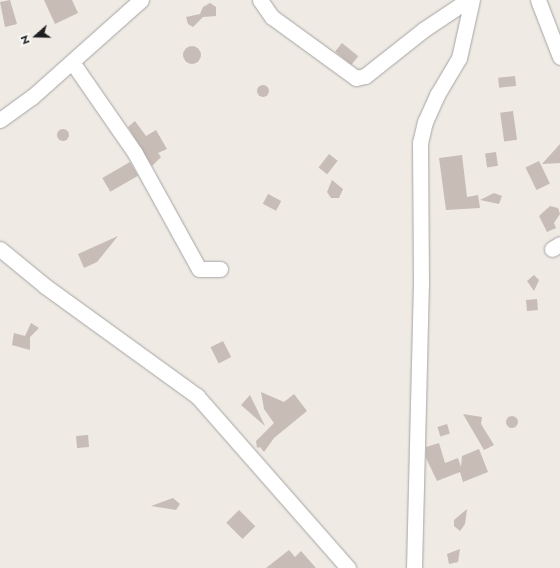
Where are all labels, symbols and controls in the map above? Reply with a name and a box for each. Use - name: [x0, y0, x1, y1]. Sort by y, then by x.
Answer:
- north arrow: [16, 16, 56, 56]
- text: N: [16, 33, 34, 47]

